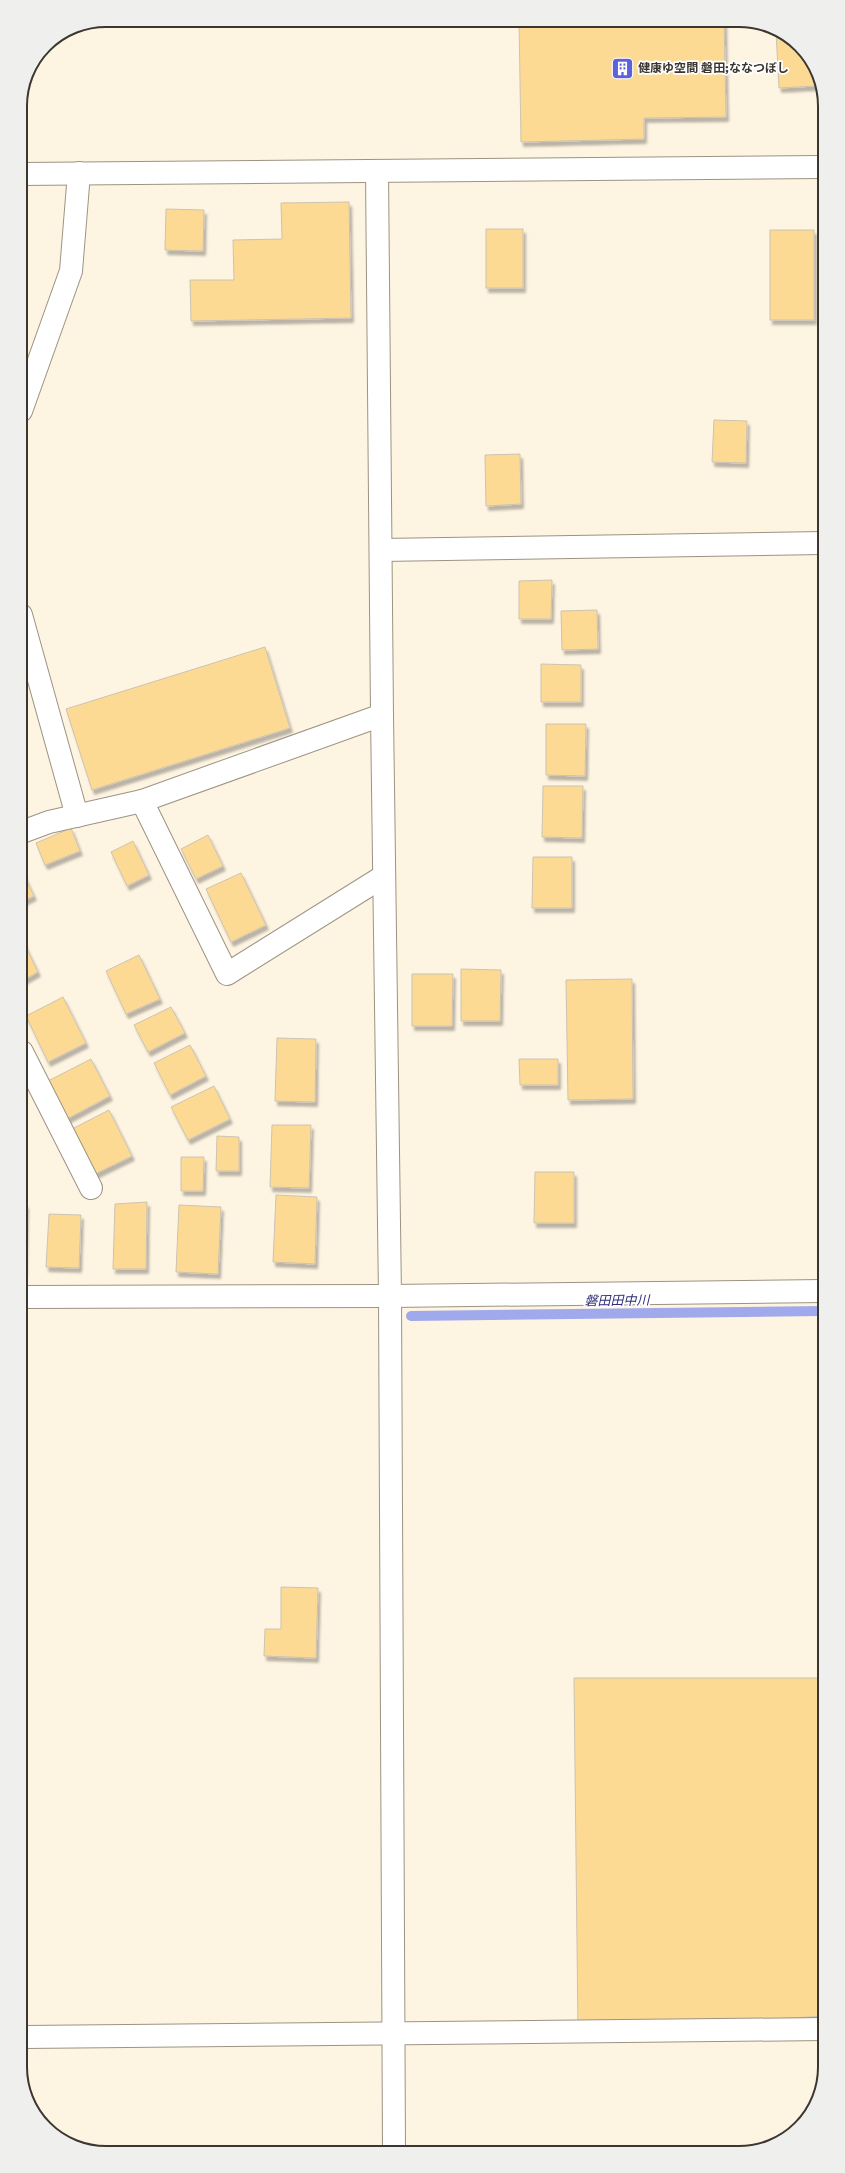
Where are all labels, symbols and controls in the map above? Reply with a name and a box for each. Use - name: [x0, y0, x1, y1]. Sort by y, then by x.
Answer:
- building icon: 健康ゆ空間 磐田;ななつぼし: [609, 55, 635, 81]
- place label: 健康ゆ空間 磐田;ななつぼし: [638, 61, 789, 75]
- water label: 磐田田中川: [584, 1292, 652, 1309]

